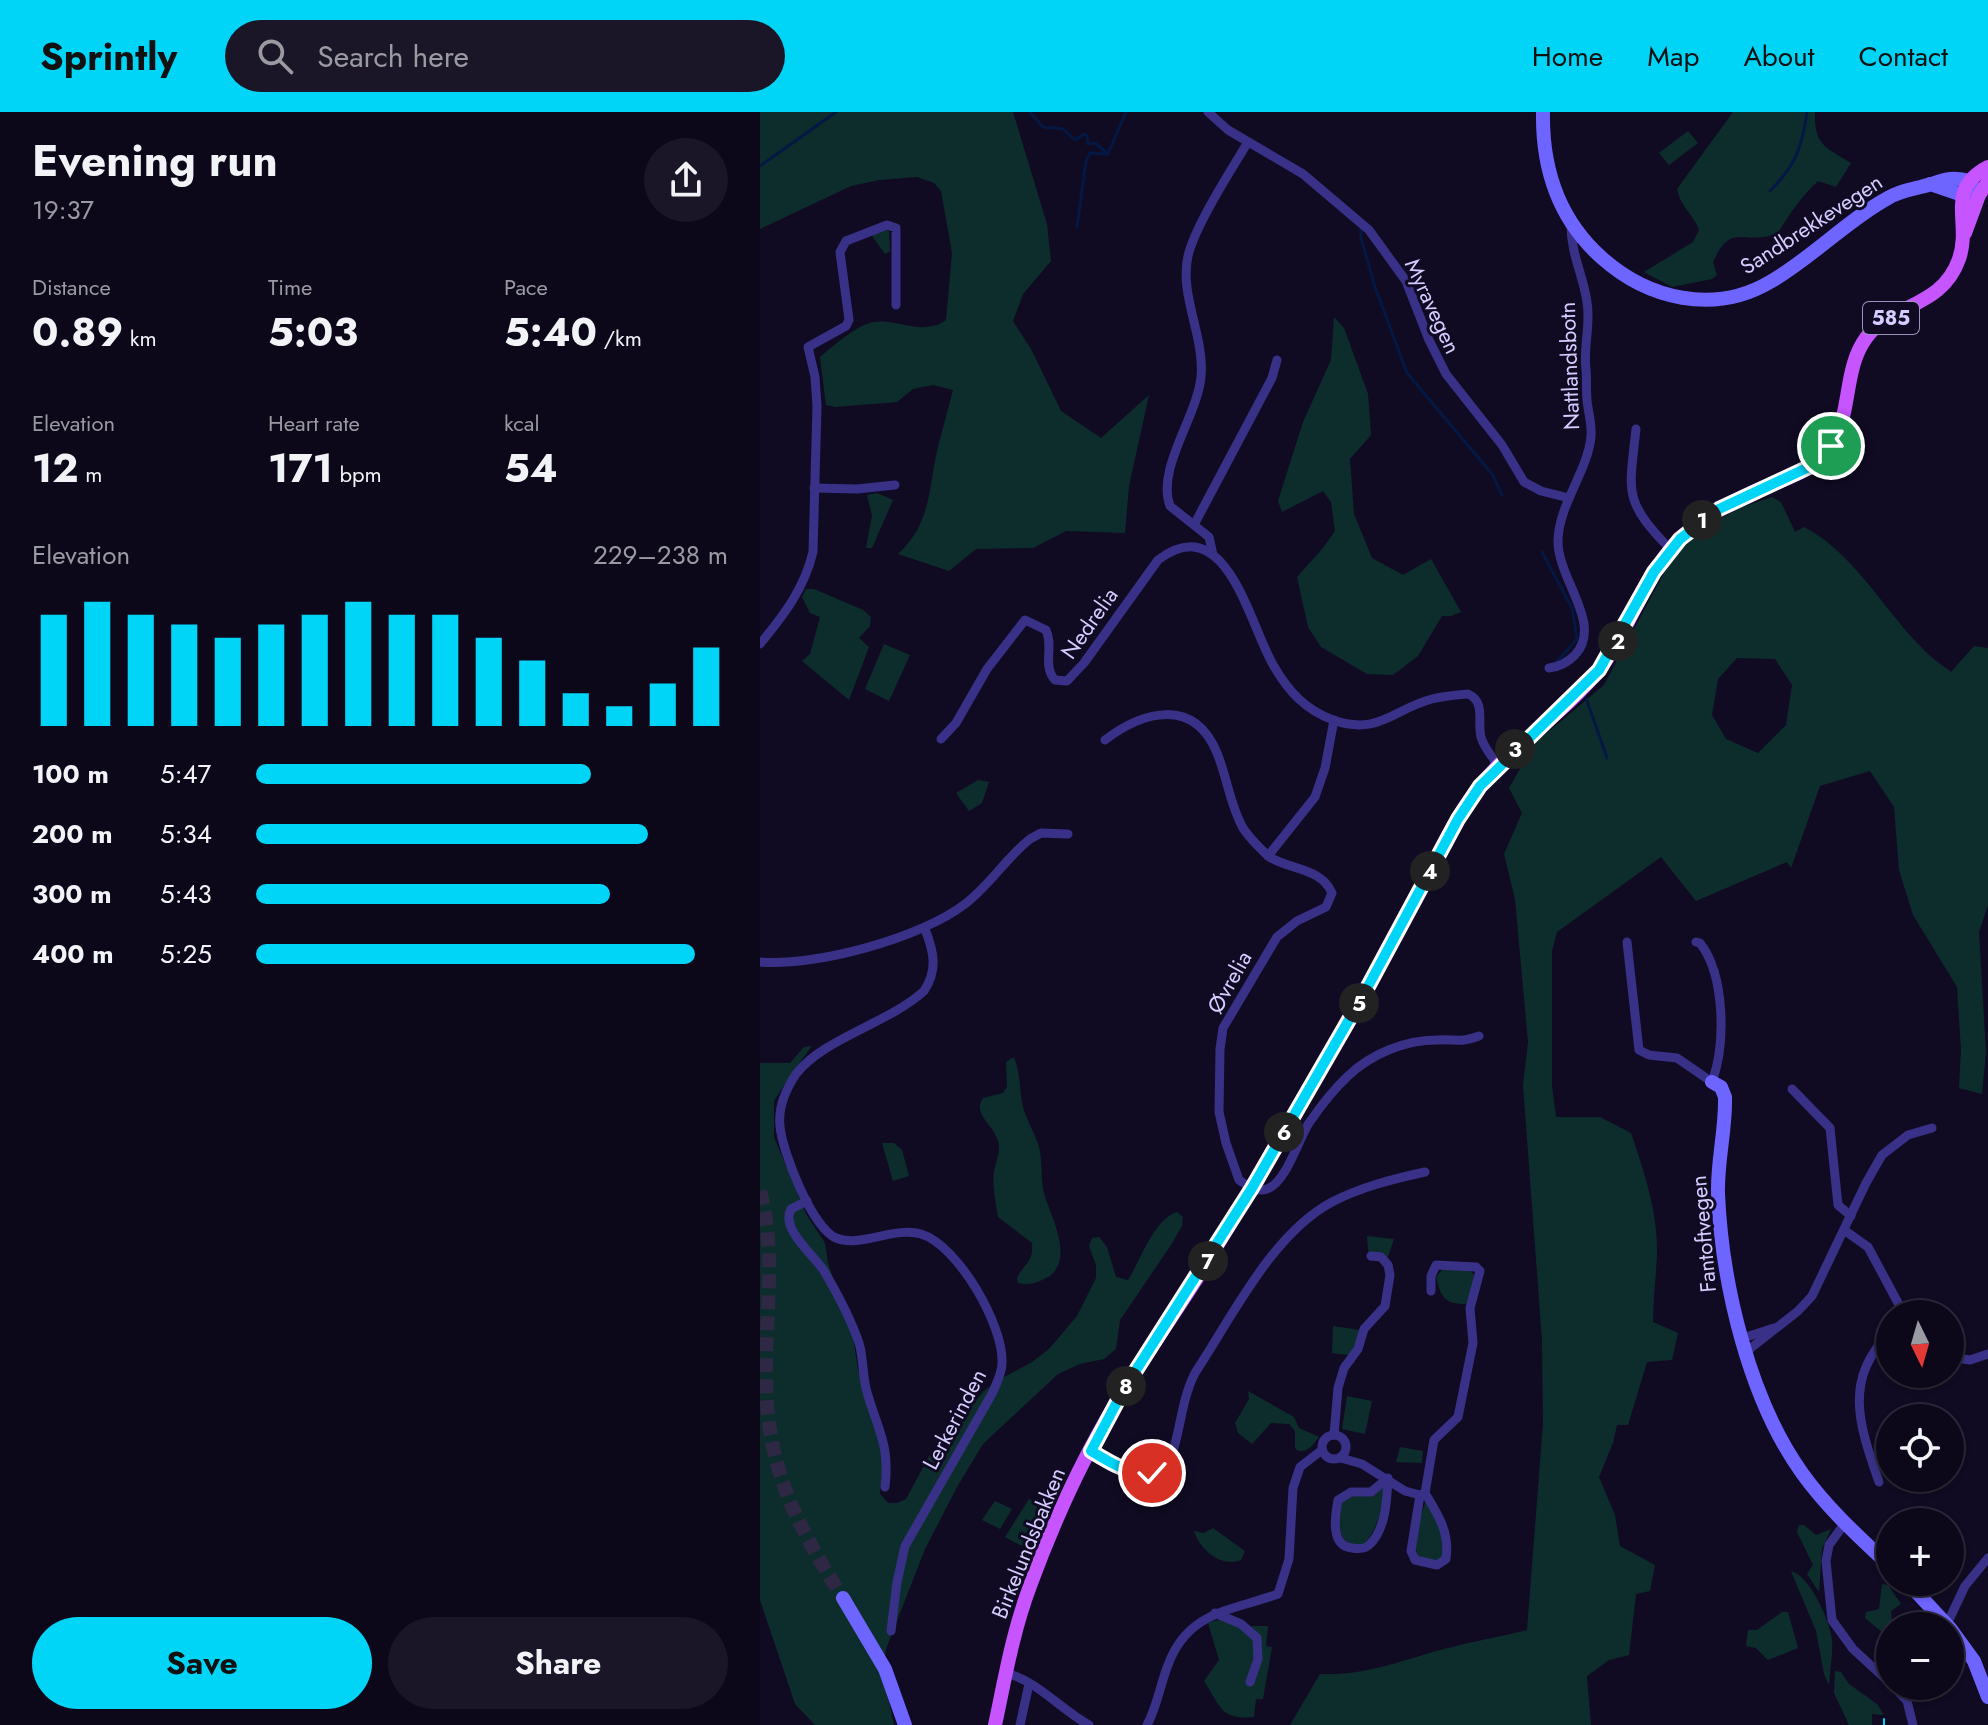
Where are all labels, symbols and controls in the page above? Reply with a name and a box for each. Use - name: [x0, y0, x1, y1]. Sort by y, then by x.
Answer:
- search box: [225, 20, 785, 92]
- text: Sprintly: [40, 29, 177, 84]
- icon: search: [253, 34, 297, 78]
- text: Search here: [317, 35, 469, 78]
- text: Home: [1532, 36, 1603, 77]
- text: Map: [1647, 36, 1699, 77]
- text: About: [1743, 36, 1815, 77]
- text: Contact: [1859, 36, 1948, 77]
- text: Evening run: [32, 129, 278, 193]
- button: share: [644, 138, 728, 222]
- street label: Sandbrekkevegen: [1734, 166, 1888, 282]
- text: 19:37: [32, 191, 94, 229]
- street label: Myravegen: [1397, 253, 1469, 359]
- text: Distance: [32, 271, 111, 303]
- text: Time: [268, 271, 312, 303]
- text: Pace: [504, 271, 548, 303]
- street label: Nattlandsbotn: [1551, 301, 1587, 431]
- road number: 585: [1863, 302, 1919, 334]
- text: 0.89: [32, 303, 123, 361]
- text: 5:03: [268, 303, 358, 361]
- text: 5:40: [504, 303, 597, 361]
- text: km: [123, 322, 157, 354]
- text: /km: [597, 322, 642, 354]
- text: Elevation: [32, 407, 115, 439]
- text: Heart rate: [268, 407, 360, 439]
- text: kcal: [504, 407, 540, 439]
- pin: [1797, 412, 1865, 480]
- icon: arrive: [1809, 424, 1853, 468]
- text: 12: [32, 439, 79, 497]
- text: 171: [268, 439, 333, 497]
- text: 54: [504, 439, 558, 497]
- text: m: [79, 458, 102, 490]
- text: bpm: [333, 458, 382, 490]
- pin: 1: [1682, 500, 1722, 540]
- text: 1: [1696, 504, 1708, 536]
- text: Elevation: [32, 536, 130, 574]
- text: 229–238 m: [593, 536, 728, 574]
- street label: Nedrelia: [1053, 581, 1125, 665]
- pin: 2: [1598, 621, 1638, 661]
- text: 2: [1611, 625, 1625, 657]
- pin: 3: [1495, 729, 1535, 769]
- text: 3: [1508, 733, 1522, 765]
- text: 100 m: [32, 755, 109, 793]
- text: 5:47: [160, 755, 211, 793]
- text: 200 m: [32, 815, 113, 853]
- text: 5:34: [160, 815, 212, 853]
- pin: 4: [1410, 851, 1450, 891]
- text: 4: [1422, 855, 1438, 887]
- text: 300 m: [32, 875, 112, 913]
- text: 5:43: [160, 875, 212, 913]
- text: 400 m: [32, 935, 114, 973]
- text: 5:25: [160, 935, 212, 973]
- street label: Øvrelia: [1199, 945, 1259, 1019]
- pin: 5: [1339, 983, 1379, 1023]
- text: 5: [1352, 987, 1366, 1019]
- pin: 6: [1264, 1112, 1304, 1152]
- text: 6: [1277, 1116, 1291, 1148]
- street label: Fantoftvegen: [1682, 1174, 1724, 1294]
- pin: 7: [1188, 1241, 1228, 1281]
- text: 7: [1201, 1245, 1215, 1277]
- north arrow: [1876, 1300, 1964, 1388]
- map controls: [1876, 1300, 1964, 1700]
- street label: Lerkerinden: [914, 1363, 994, 1475]
- pin: 8: [1106, 1366, 1146, 1406]
- text: 8: [1119, 1370, 1133, 1402]
- button: locate: [1876, 1404, 1964, 1492]
- pin: [1118, 1439, 1186, 1507]
- icon: check: [1130, 1451, 1174, 1495]
- street label: Birkelundsbakken: [983, 1462, 1073, 1624]
- button: +: [1876, 1508, 1964, 1596]
- button: −: [1876, 1612, 1964, 1700]
- button: Save: [32, 1617, 372, 1709]
- button: Share: [388, 1617, 728, 1709]

